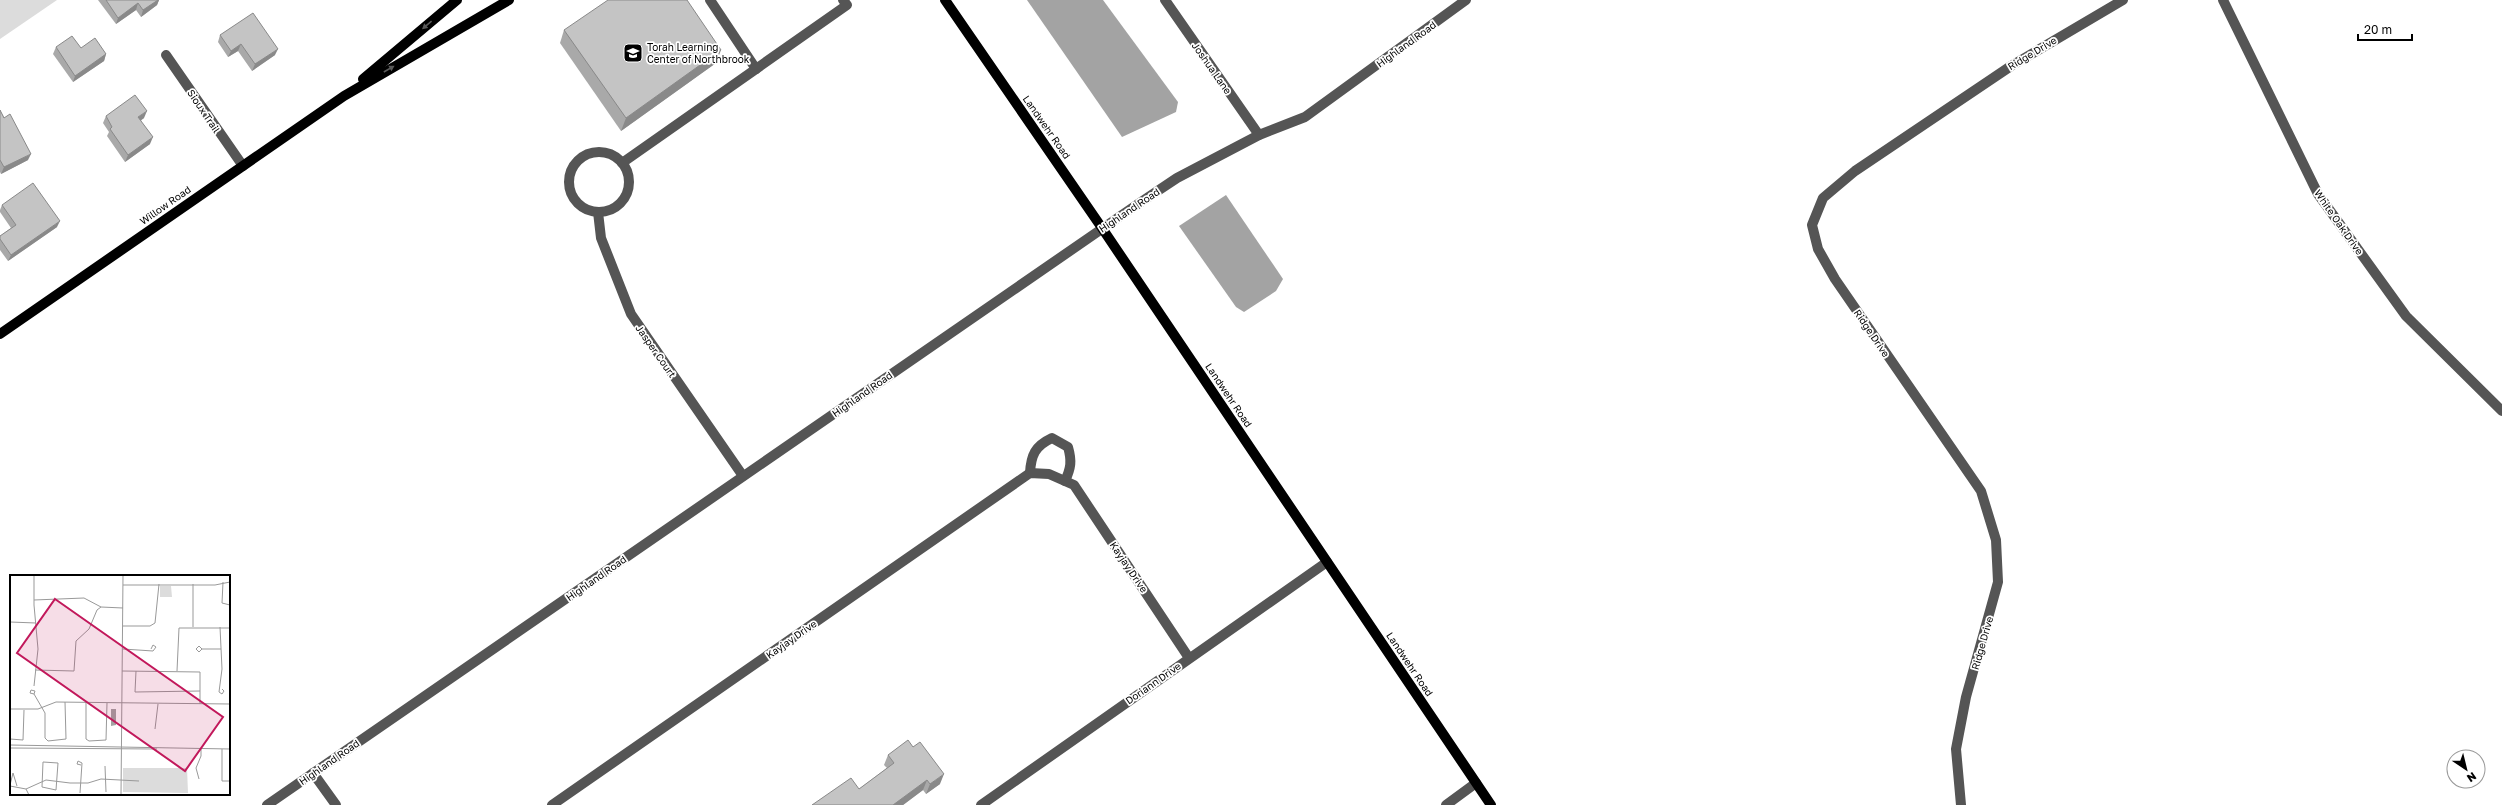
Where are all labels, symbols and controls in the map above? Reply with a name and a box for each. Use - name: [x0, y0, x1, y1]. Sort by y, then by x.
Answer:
- scale bar: [2358, 16, 2412, 42]
- street label: Highland Road: [1374, 18, 1438, 70]
- one-way arrow: [422, 21, 433, 30]
- text: 20 m: [2364, 22, 2392, 37]
- street label: Ridge Drive: [2005, 34, 2059, 72]
- street label: Joshua Lane: [1190, 40, 1234, 96]
- place label: Torah Learning Center of Northbrook: [647, 41, 750, 65]
- school or university icon: Torah Learning Center of Northbrook: [622, 42, 644, 64]
- one-way arrow: [384, 66, 395, 73]
- street label: Sioux Trail: [185, 87, 223, 135]
- street label: Landwehr Road: [1021, 93, 1073, 161]
- street label: Willow Road: [137, 183, 193, 227]
- street label: Highland Road: [1096, 185, 1162, 235]
- street label: White Oak Drive: [2312, 187, 2366, 257]
- street label: Ridge Drive: [1852, 307, 1892, 359]
- street label: Jasper Court: [633, 322, 679, 380]
- street label: Landwehr Road: [1203, 361, 1255, 429]
- street label: Highland Road: [830, 369, 894, 419]
- street label: Kayjay Drive: [1108, 539, 1151, 595]
- street label: Highland Road: [564, 553, 628, 603]
- inset map: [10, 575, 230, 795]
- street label: Ridge Drive: [1969, 615, 1995, 671]
- street label: Kayjay Drive: [763, 617, 819, 661]
- street label: Landwehr Road: [1384, 630, 1436, 698]
- street label: Doriann Drive: [1123, 659, 1183, 707]
- street label: Highland Road: [297, 737, 361, 787]
- north arrow: [2446, 749, 2486, 789]
- text: N: [2465, 770, 2479, 785]

